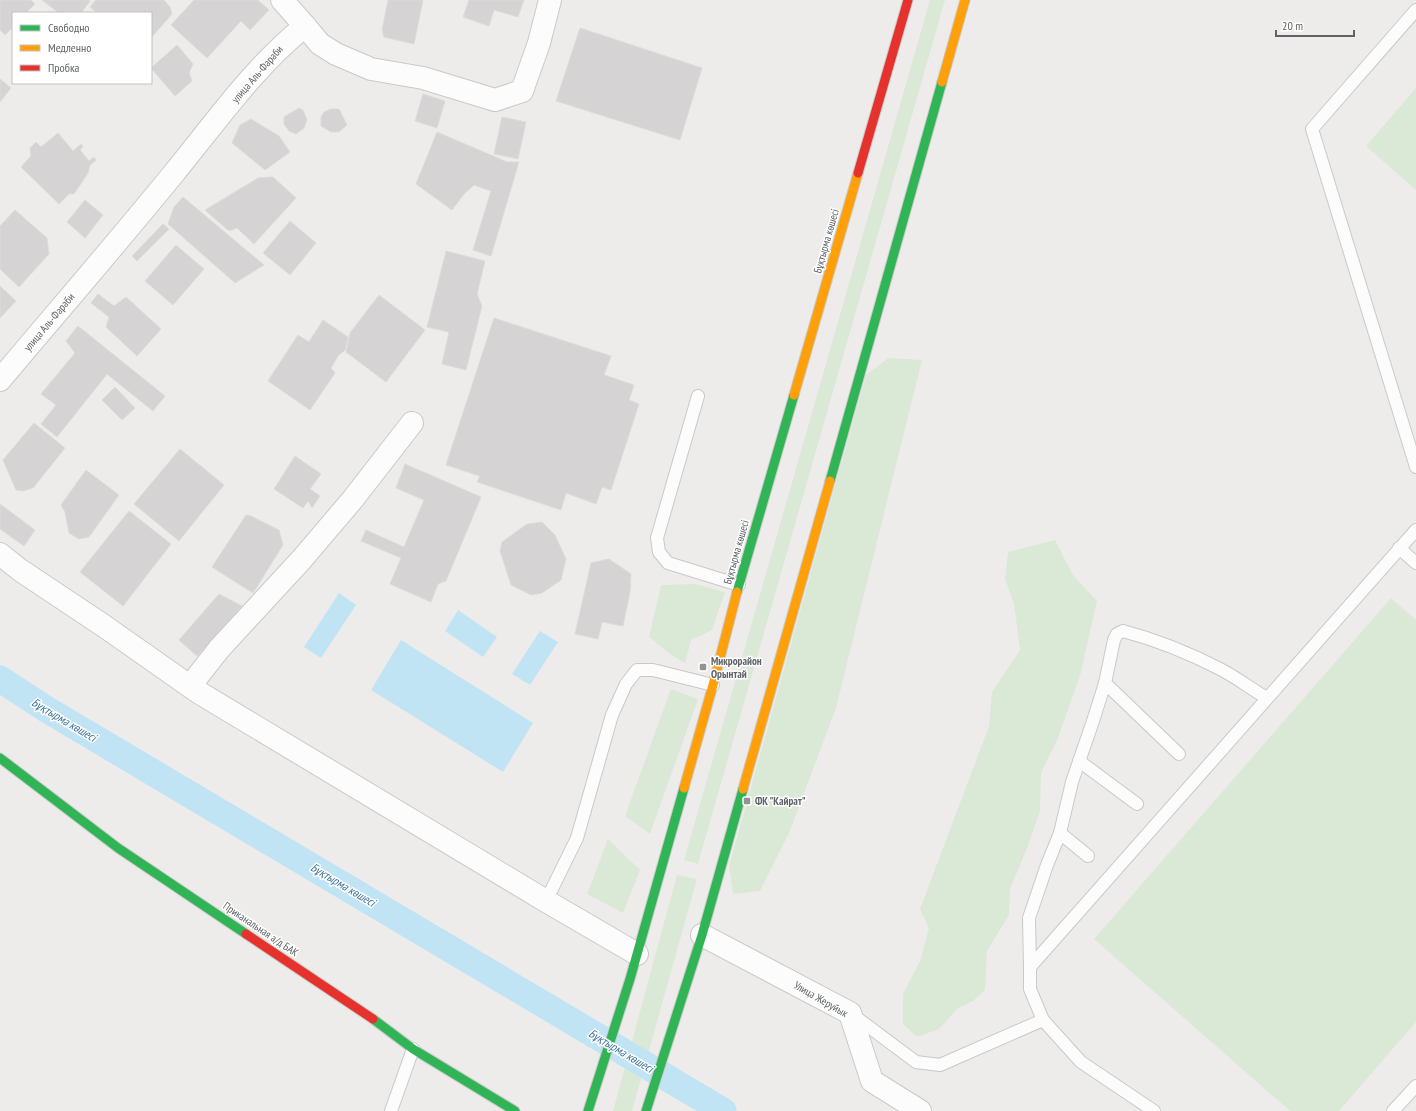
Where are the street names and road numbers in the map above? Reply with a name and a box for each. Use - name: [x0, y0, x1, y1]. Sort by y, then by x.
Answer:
- street label: улица Аль-Фараби: [228, 42, 286, 106]
- street label: Бұқтырма көшесі: [810, 207, 842, 275]
- street label: улица Аль-Фараби: [21, 290, 78, 354]
- street label: Бұқтырма көшесі: [720, 518, 752, 586]
- street label: Приканальная а/д БАК: [221, 899, 302, 960]
- street label: Улица Жеруйык: [791, 978, 851, 1021]

